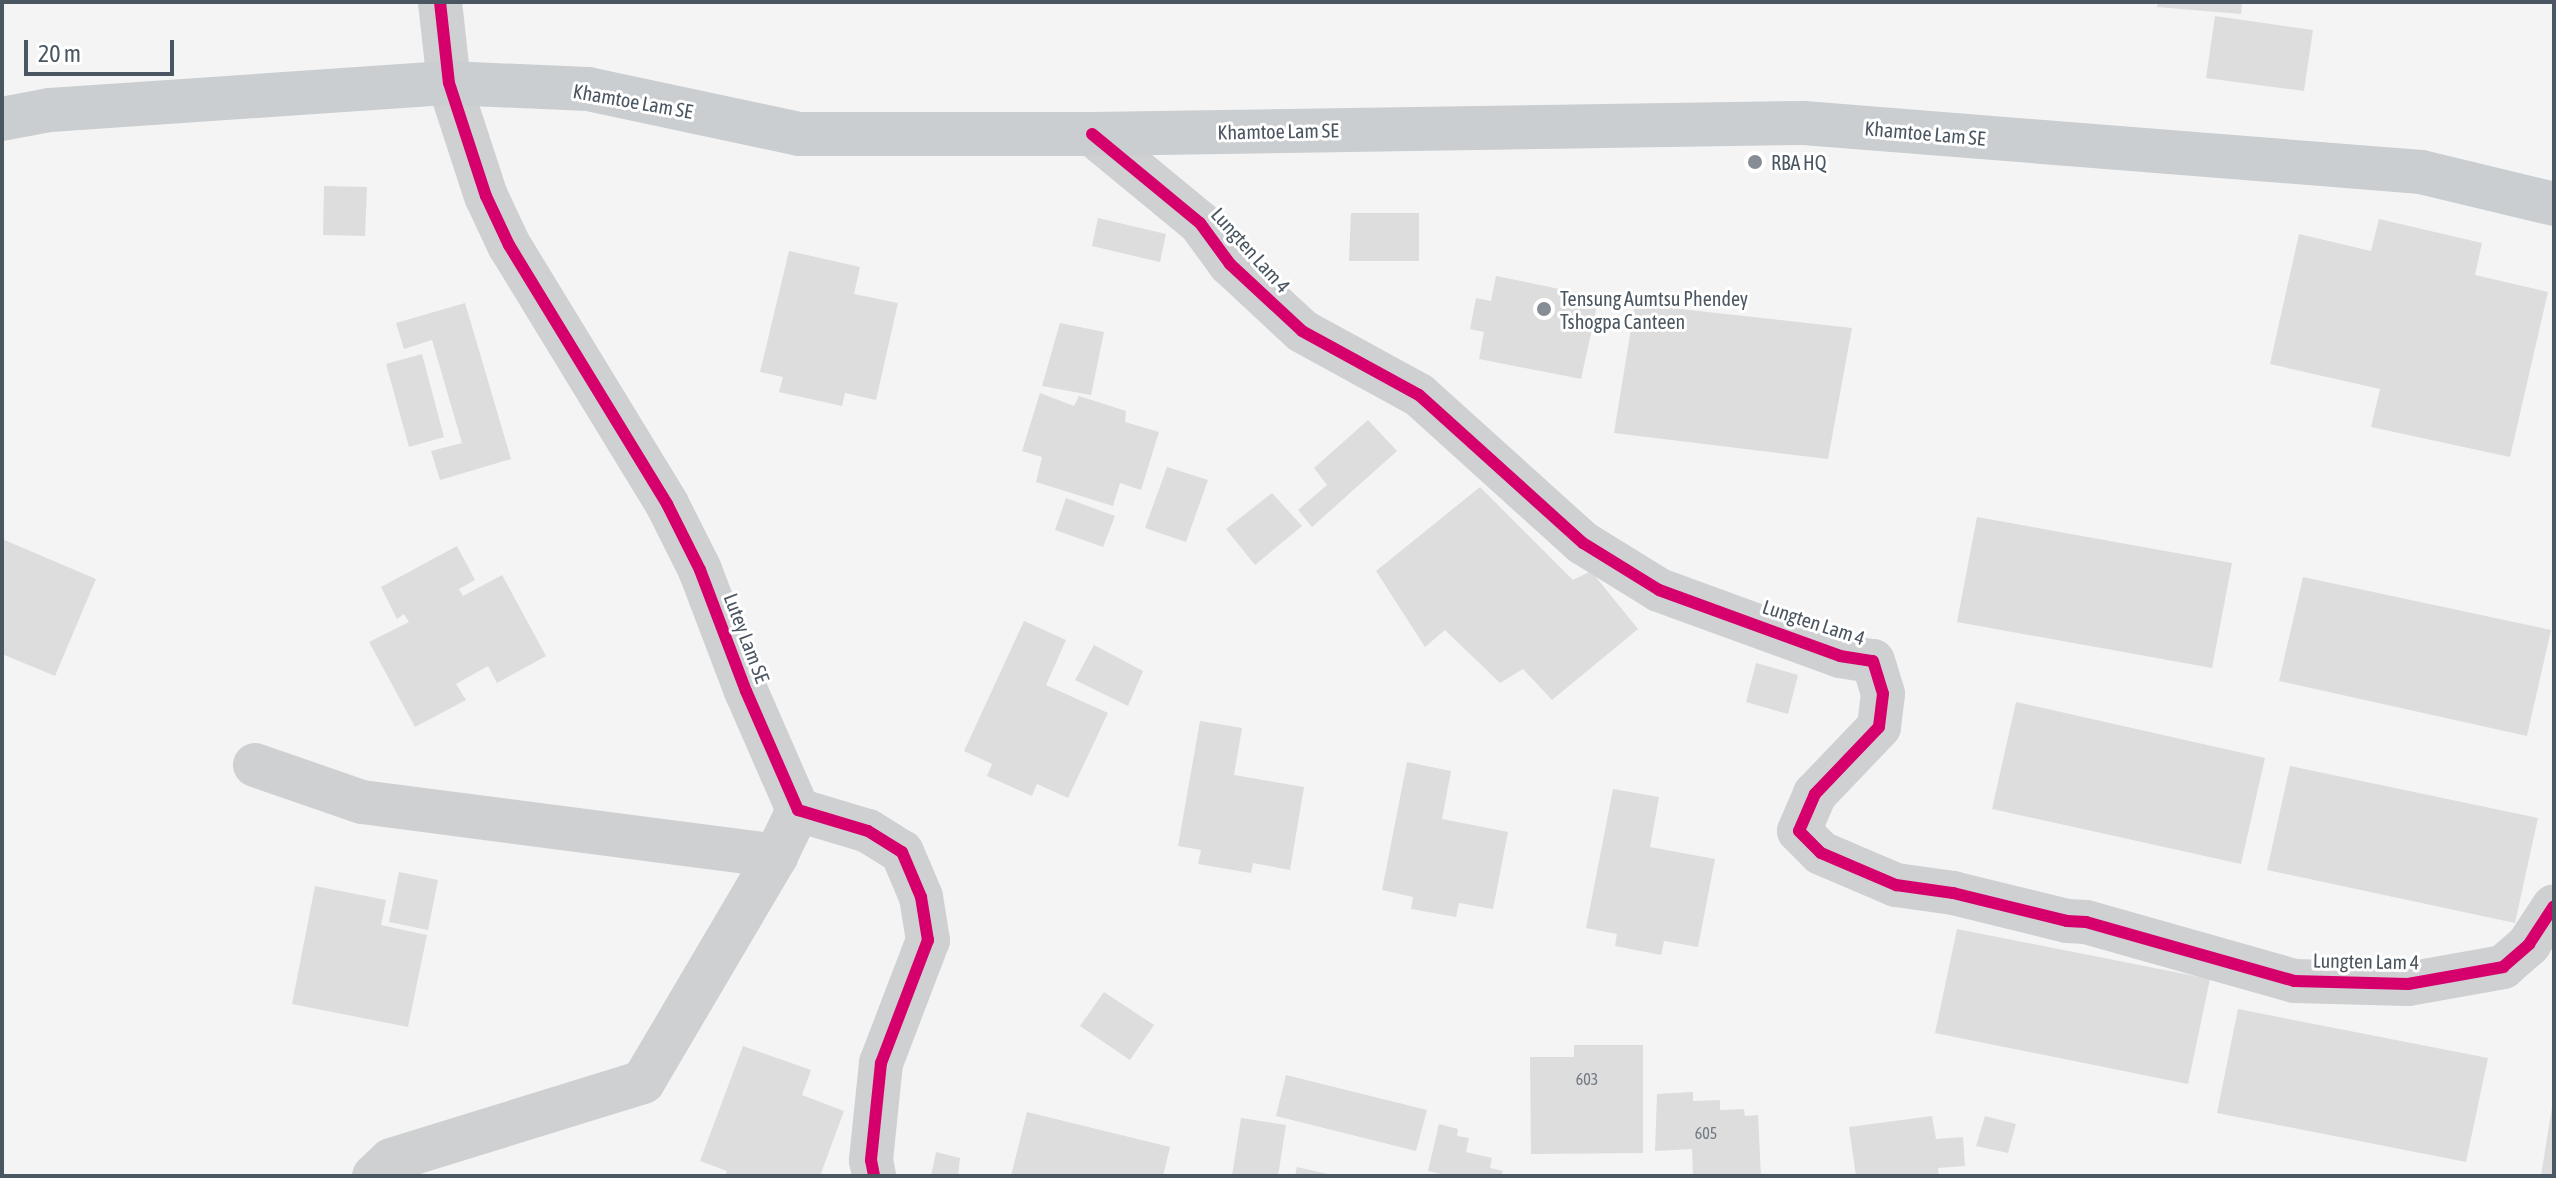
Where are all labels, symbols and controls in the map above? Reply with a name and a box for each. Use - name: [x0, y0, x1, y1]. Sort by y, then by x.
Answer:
- scale bar: [28, 24, 178, 74]
- text: 20 m: [38, 40, 81, 67]
- street label: Khamtoe Lam SE: [571, 79, 695, 123]
- street label: Khamtoe Lam SE: [1864, 116, 1986, 150]
- street label: Khamtoe Lam SE: [1217, 118, 1339, 144]
- place label: RBA HQ: [1771, 150, 1826, 174]
- marker: RBA HQ: [1746, 153, 1764, 171]
- street label: Lungten Lam 4: [1206, 202, 1296, 298]
- place label: Tensung Aumtsu Phendey Tshogpa Canteen: [1560, 286, 1748, 333]
- marker: Tensung Aumtsu Phendey Tshogpa Canteen: [1535, 300, 1553, 318]
- street label: Lutey Lam SE: [719, 590, 775, 686]
- street label: Lungten Lam 4: [1760, 594, 1868, 650]
- street label: Lungten Lam 4: [2313, 948, 2419, 974]
- house number: 603: [1576, 1069, 1598, 1089]
- house number: 605: [1695, 1123, 1717, 1143]

